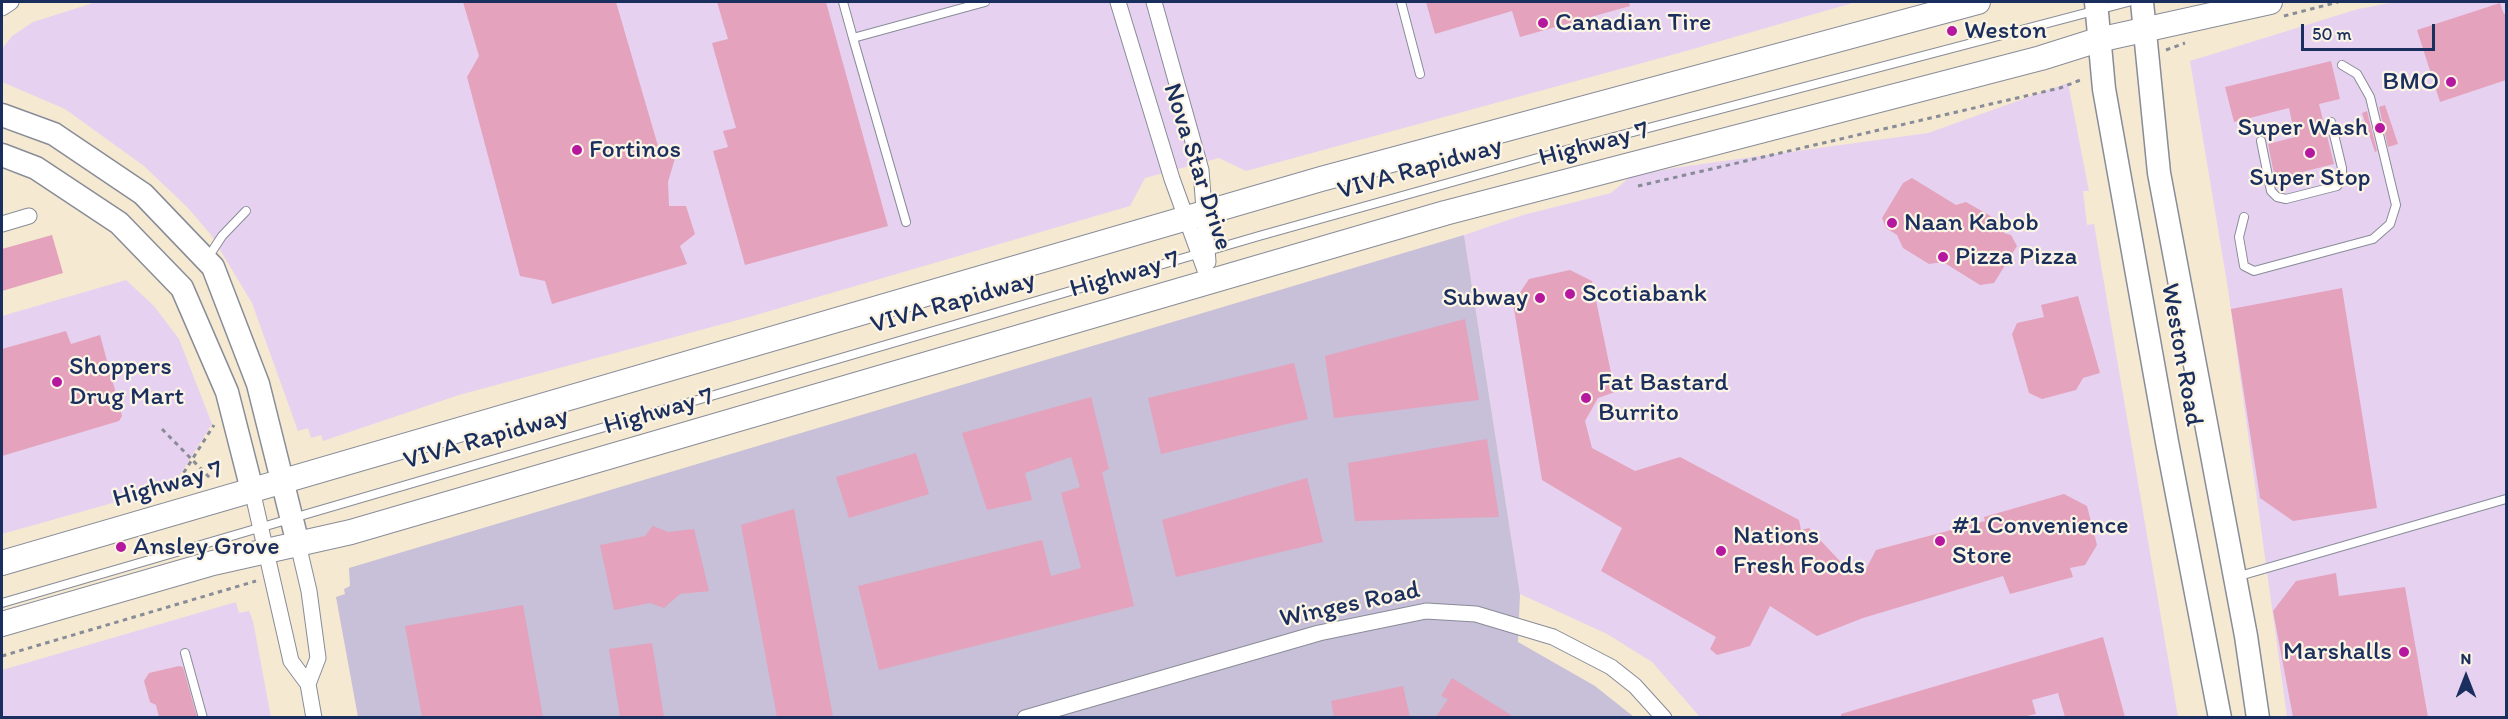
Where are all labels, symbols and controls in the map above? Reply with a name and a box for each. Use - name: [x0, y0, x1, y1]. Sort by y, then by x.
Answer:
- place label: Canadian Tire: [1555, 7, 1711, 39]
- scale bar: [2304, 12, 2438, 50]
- place label: Weston: [1964, 15, 2047, 47]
- marker: Canadian Tire: [1536, 16, 1550, 30]
- text: 50 m: [2312, 23, 2352, 45]
- marker: Weston: [1945, 24, 1959, 38]
- place label: BMO: [2382, 66, 2439, 98]
- marker: BMO: [2444, 75, 2458, 89]
- street label: Nova Star Drive: [1155, 80, 1239, 254]
- place label: Super Wash: [2238, 112, 2368, 144]
- street label: Highway 7: [1536, 115, 1652, 175]
- marker: Super Wash: [2373, 121, 2387, 135]
- street label: VIVA Rapidway: [1334, 131, 1506, 207]
- place label: Fortinos: [589, 134, 681, 166]
- marker: Fortinos: [570, 143, 584, 157]
- marker: Super Stop: [2303, 146, 2317, 160]
- place label: Super Stop: [2249, 162, 2371, 194]
- place label: Naan Kabob: [1904, 207, 2039, 239]
- marker: Naan Kabob: [1885, 216, 1899, 230]
- place label: Pizza Pizza: [1955, 241, 2077, 273]
- street label: Highway 7: [1067, 244, 1183, 306]
- marker: Pizza Pizza: [1936, 250, 1950, 264]
- street label: VIVA Rapidway: [867, 265, 1039, 341]
- place label: Scotiabank: [1582, 278, 1707, 310]
- street label: Weston Road: [2153, 281, 2209, 429]
- place label: Subway: [1443, 282, 1528, 314]
- marker: Scotiabank: [1563, 287, 1577, 301]
- marker: Subway: [1533, 291, 1547, 305]
- place label: Shoppers Drug Mart: [69, 351, 184, 412]
- place label: Fat Bastard Burrito: [1598, 367, 1729, 428]
- marker: Shoppers Drug Mart: [50, 375, 64, 389]
- street label: Highway 7: [601, 381, 717, 443]
- marker: Fat Bastard Burrito: [1579, 391, 1593, 405]
- street label: VIVA Rapidway: [400, 401, 572, 477]
- street label: Highway 7: [110, 454, 226, 516]
- place label: #1 Convenience Store: [1952, 510, 2129, 572]
- place label: Nations Fresh Foods: [1733, 520, 1865, 582]
- place label: Ansley Grove: [133, 531, 280, 563]
- marker: #1 Convenience Store: [1933, 534, 1947, 548]
- marker: Ansley Grove: [114, 540, 128, 554]
- marker: Nations Fresh Foods: [1714, 544, 1728, 558]
- street label: Winges Road: [1277, 575, 1423, 635]
- place label: Marshalls: [2283, 636, 2392, 668]
- marker: Marshalls: [2397, 645, 2411, 659]
- north arrow: [2436, 647, 2496, 707]
- text: N: [2461, 649, 2471, 668]

